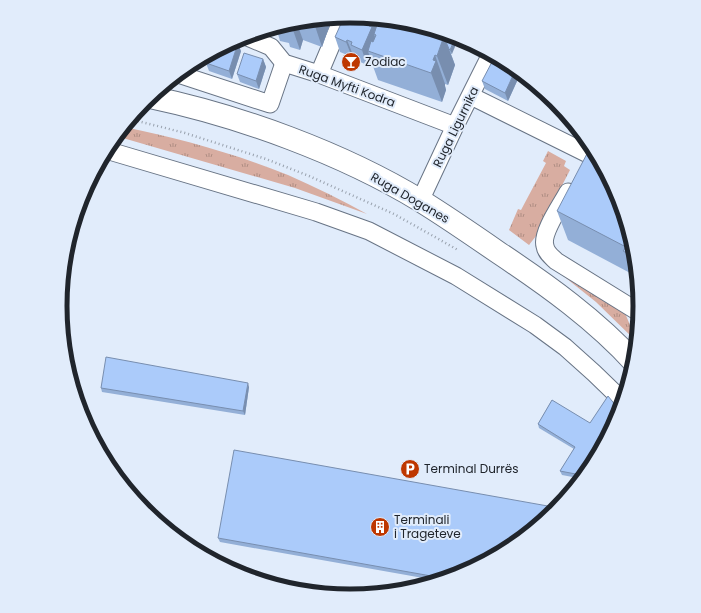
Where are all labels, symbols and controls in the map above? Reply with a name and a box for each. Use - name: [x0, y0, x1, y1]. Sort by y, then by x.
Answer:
- bar icon: Zodiac: [340, 51, 362, 73]
- place label: Zodiac: [365, 53, 406, 70]
- street label: Ruga Myfti Kodra: [297, 60, 398, 111]
- street label: Ruga Ligurnika: [429, 84, 482, 170]
- street label: Ruga Doganes: [368, 168, 453, 227]
- parking icon: Terminal Durrës: [399, 458, 421, 480]
- place label: Terminal Durrës: [424, 460, 519, 477]
- place label: Terminali i Trageteve: [394, 511, 461, 542]
- building icon: Terminali i Trageteve: [369, 516, 391, 538]

